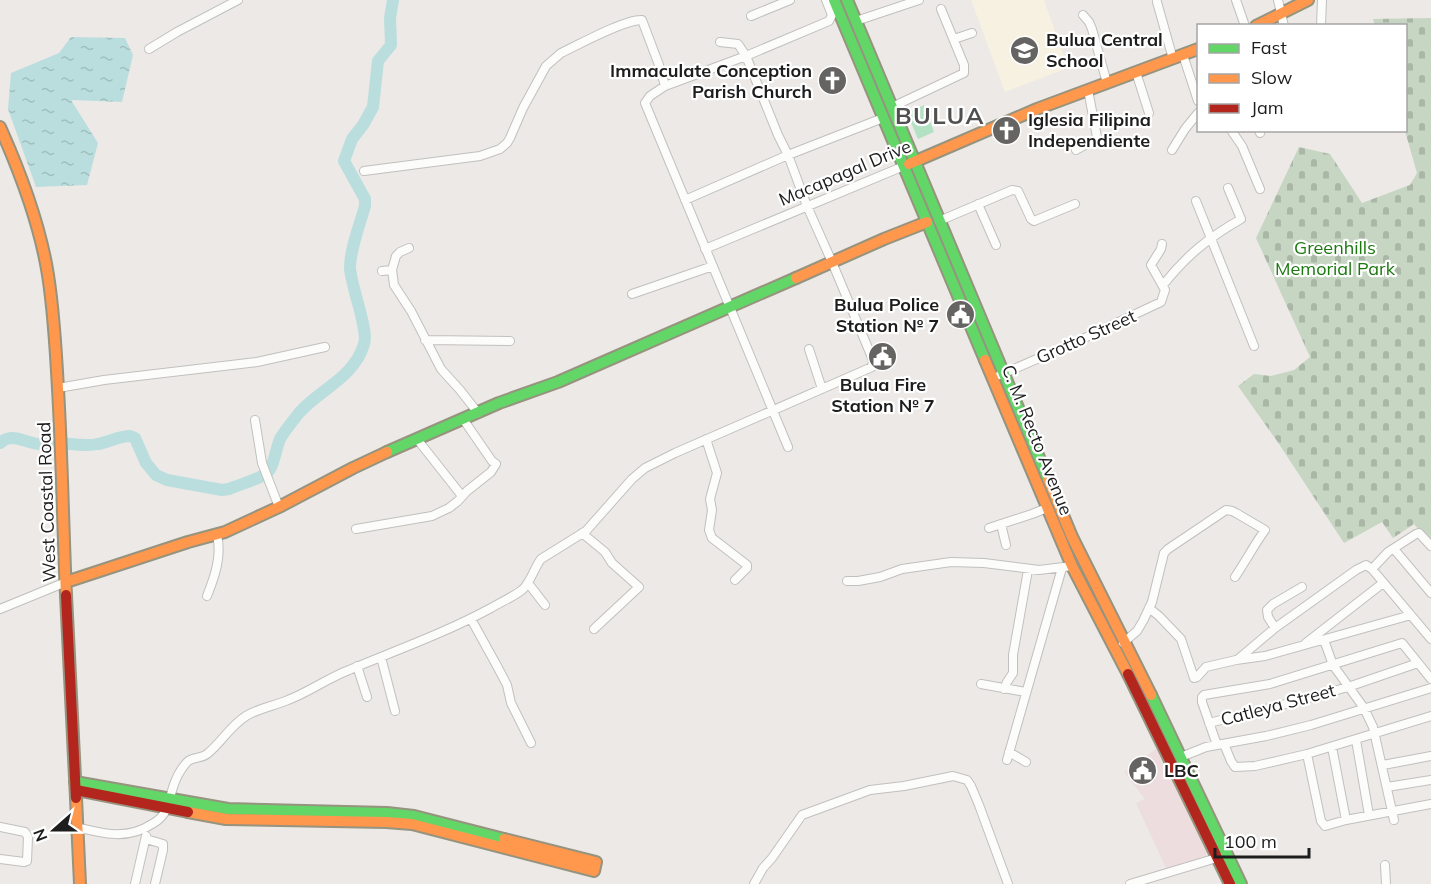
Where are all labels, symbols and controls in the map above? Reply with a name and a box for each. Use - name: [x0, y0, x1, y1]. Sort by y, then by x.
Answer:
- legend: [1197, 24, 1407, 132]
- place label: Bulua Central School: [1046, 28, 1163, 72]
- school or university icon: Bulua Central School: [1009, 34, 1041, 66]
- text: Fast: [1251, 36, 1287, 59]
- place label: Immaculate Conception Parish Church: [610, 59, 812, 103]
- church icon: Immaculate Conception Parish Church: [817, 65, 849, 97]
- text: Slow: [1251, 66, 1293, 89]
- text: Jam: [1251, 96, 1284, 119]
- district label: BULUA: [895, 100, 985, 130]
- place label: Iglesia Filipina Independiente: [1028, 108, 1151, 152]
- church icon: Iglesia Filipina Independiente: [991, 114, 1023, 146]
- street label: Macapagal Drive: [775, 134, 914, 211]
- park label: Greenhills Memorial Park: [1275, 236, 1396, 280]
- place label: Bulua Police Station № 7: [834, 293, 939, 337]
- public building icon: Bulua Police Station № 7: [944, 299, 976, 331]
- street label: Grotto Street: [1032, 304, 1139, 369]
- public building icon: Bulua Fire Station № 7: [867, 340, 899, 372]
- street label: C. M. Recto Avenue: [997, 361, 1078, 518]
- place label: Bulua Fire Station № 7: [831, 373, 935, 417]
- street label: West Coastal Road: [32, 421, 61, 583]
- street label: Catleya Street: [1218, 678, 1338, 731]
- public building icon: LBC: [1127, 755, 1159, 787]
- place label: LBC: [1164, 759, 1199, 782]
- north arrow: [24, 800, 84, 860]
- scale bar: [1215, 821, 1310, 859]
- text: N: [28, 826, 51, 845]
- text: 100 m: [1224, 830, 1277, 853]

